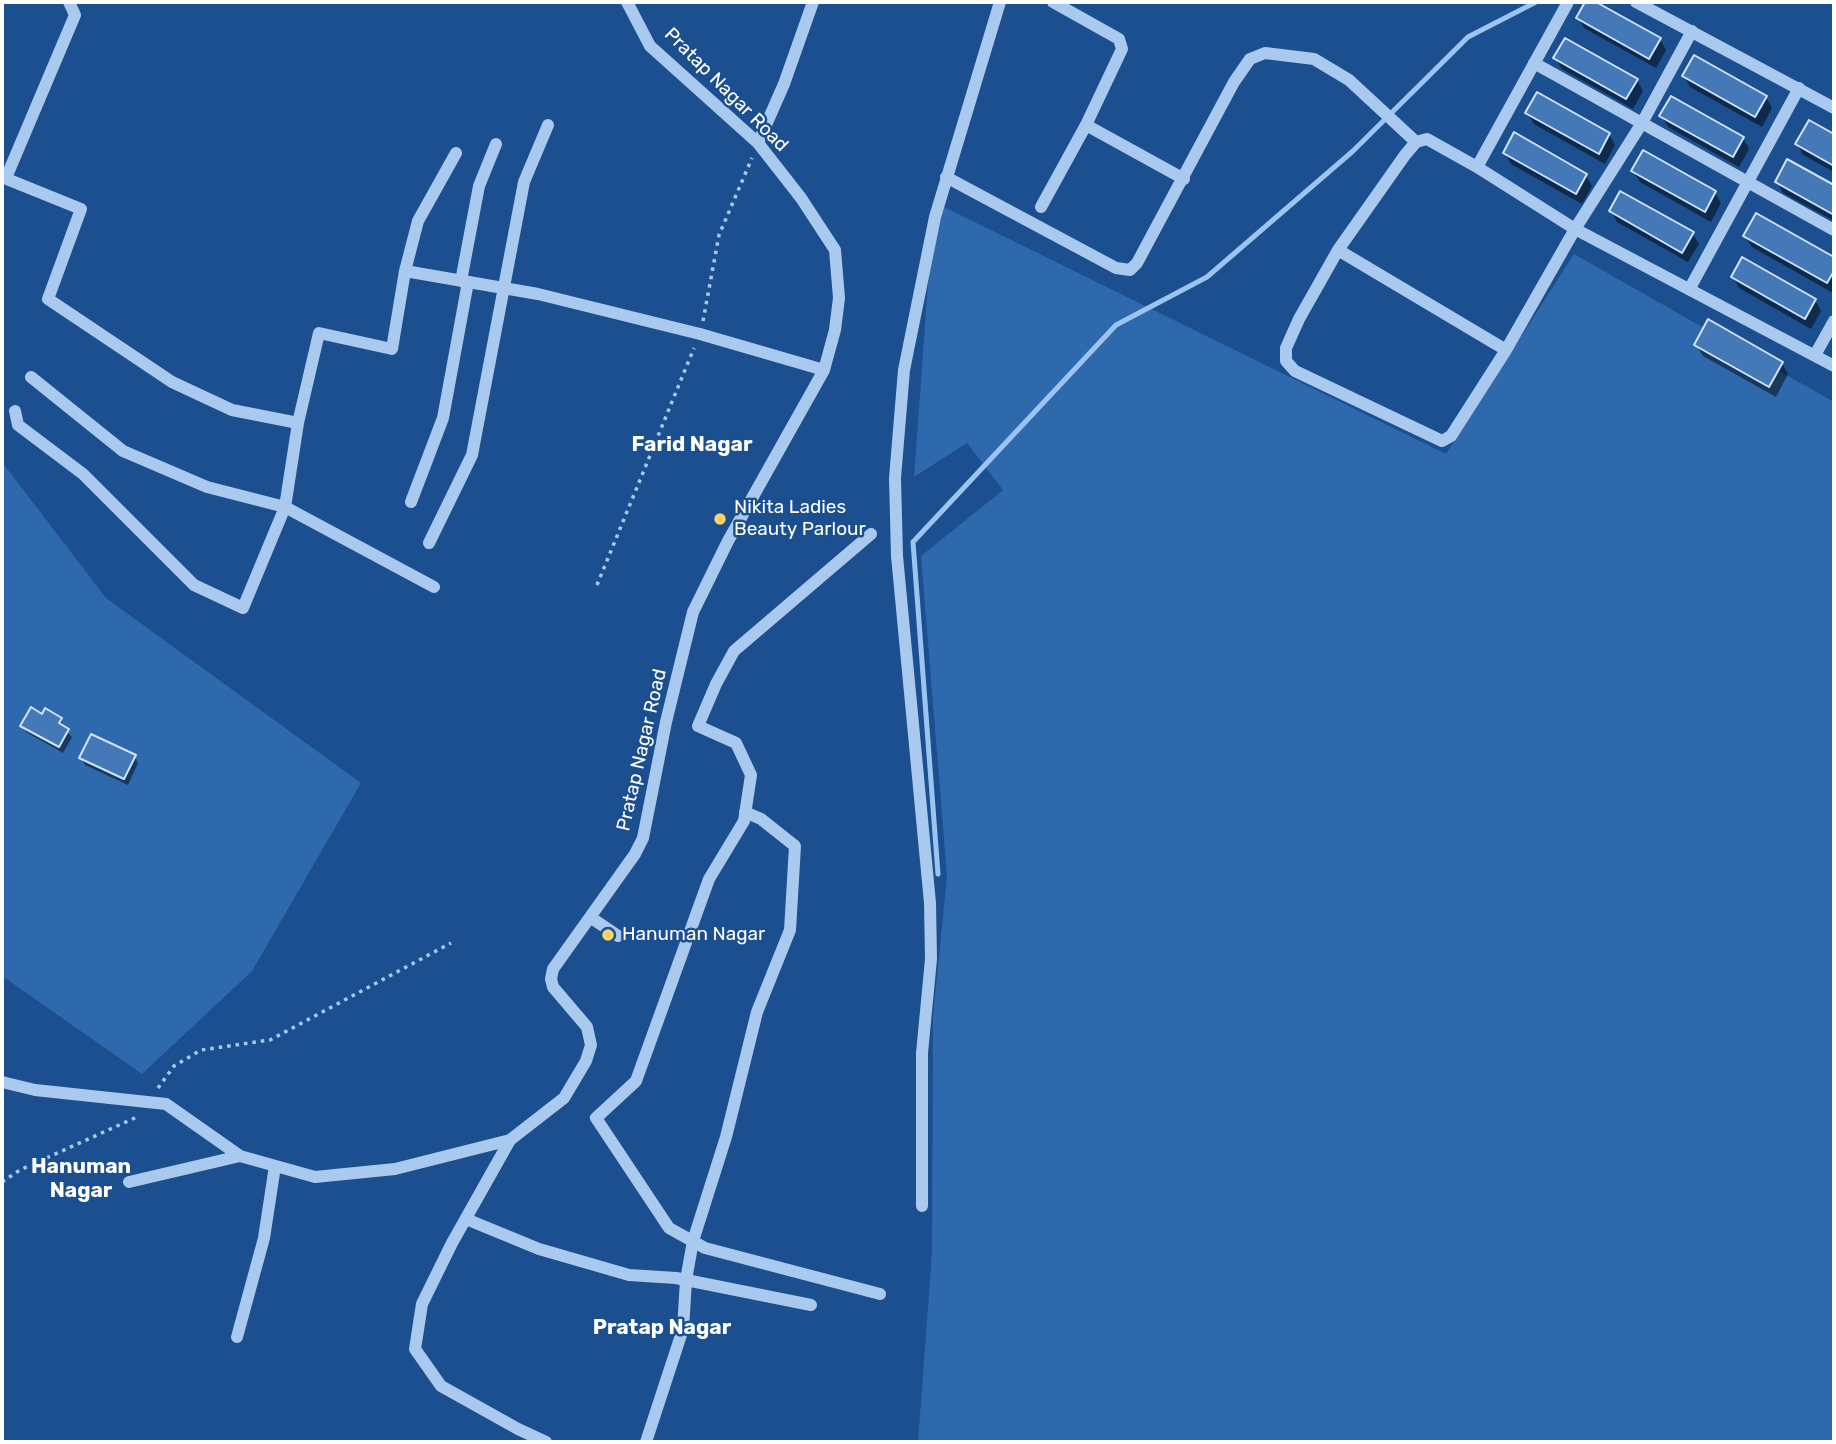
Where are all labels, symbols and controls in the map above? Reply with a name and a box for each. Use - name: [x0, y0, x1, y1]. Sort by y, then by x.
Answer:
- street label: Pratap Nagar Road: [659, 23, 793, 157]
- district label: Farid Nagar: [632, 432, 752, 458]
- place label: Nikita Ladies Beauty Parlour: [734, 497, 866, 541]
- marker: Nikita Ladies Beauty Parlour: [712, 511, 728, 527]
- street label: Pratap Nagar Road: [612, 667, 672, 833]
- place label: Hanuman Nagar: [622, 924, 765, 946]
- marker: Hanuman Nagar: [600, 927, 616, 943]
- district label: Hanuman Nagar: [31, 1154, 131, 1204]
- district label: Pratap Nagar: [593, 1315, 731, 1341]

